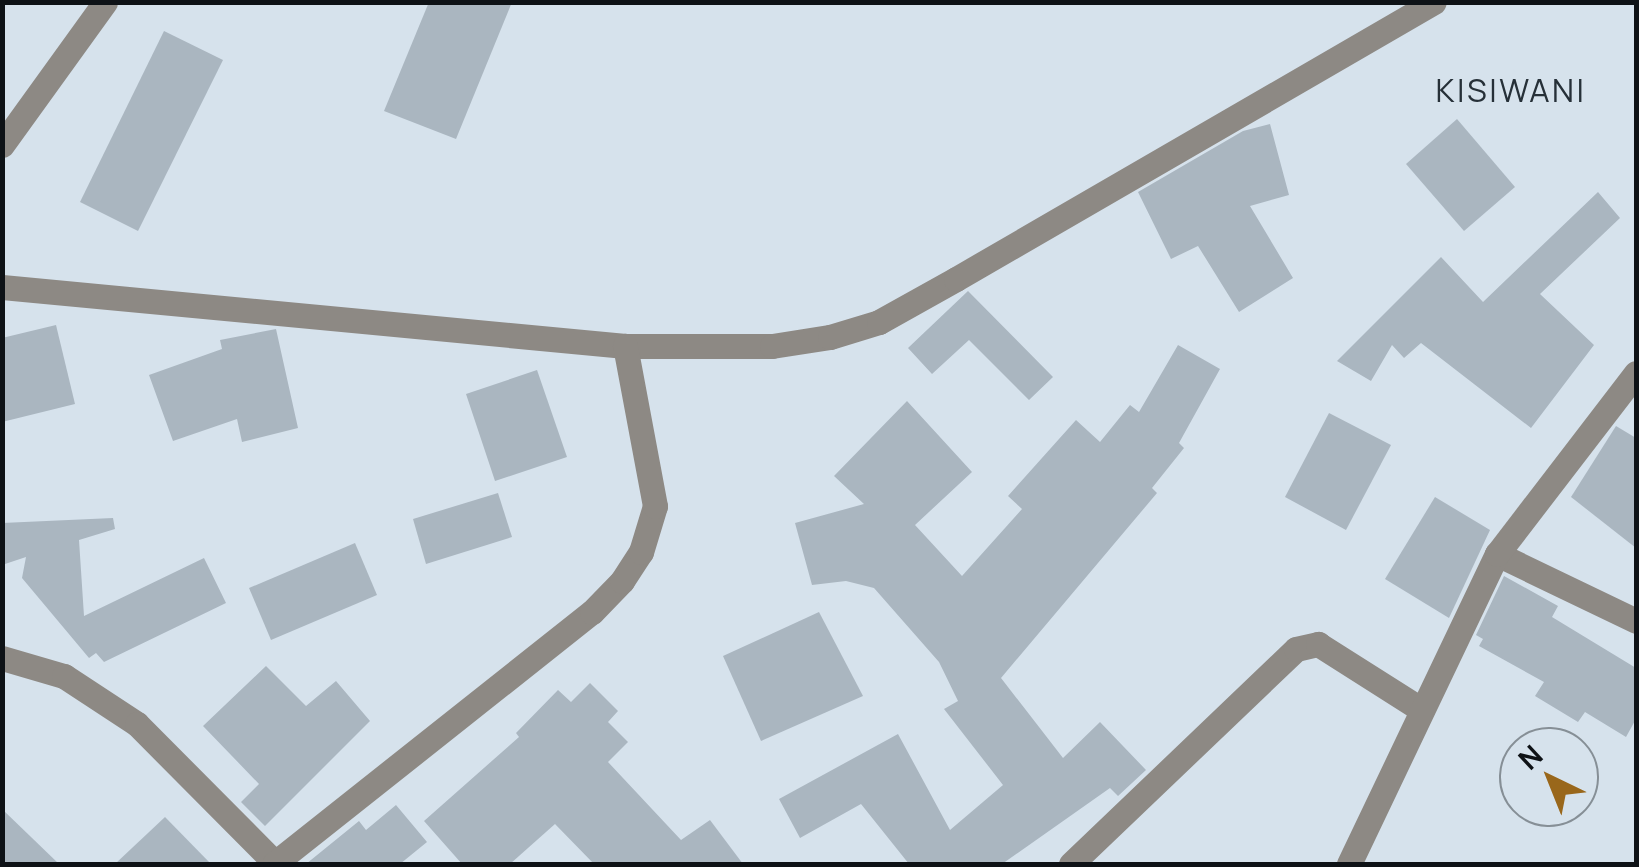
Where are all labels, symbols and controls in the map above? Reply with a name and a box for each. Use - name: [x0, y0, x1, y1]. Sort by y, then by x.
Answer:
- district label: KISIWANI: [1435, 71, 1587, 109]
- north arrow: [1499, 727, 1599, 827]
- text: N: [1510, 736, 1550, 777]

